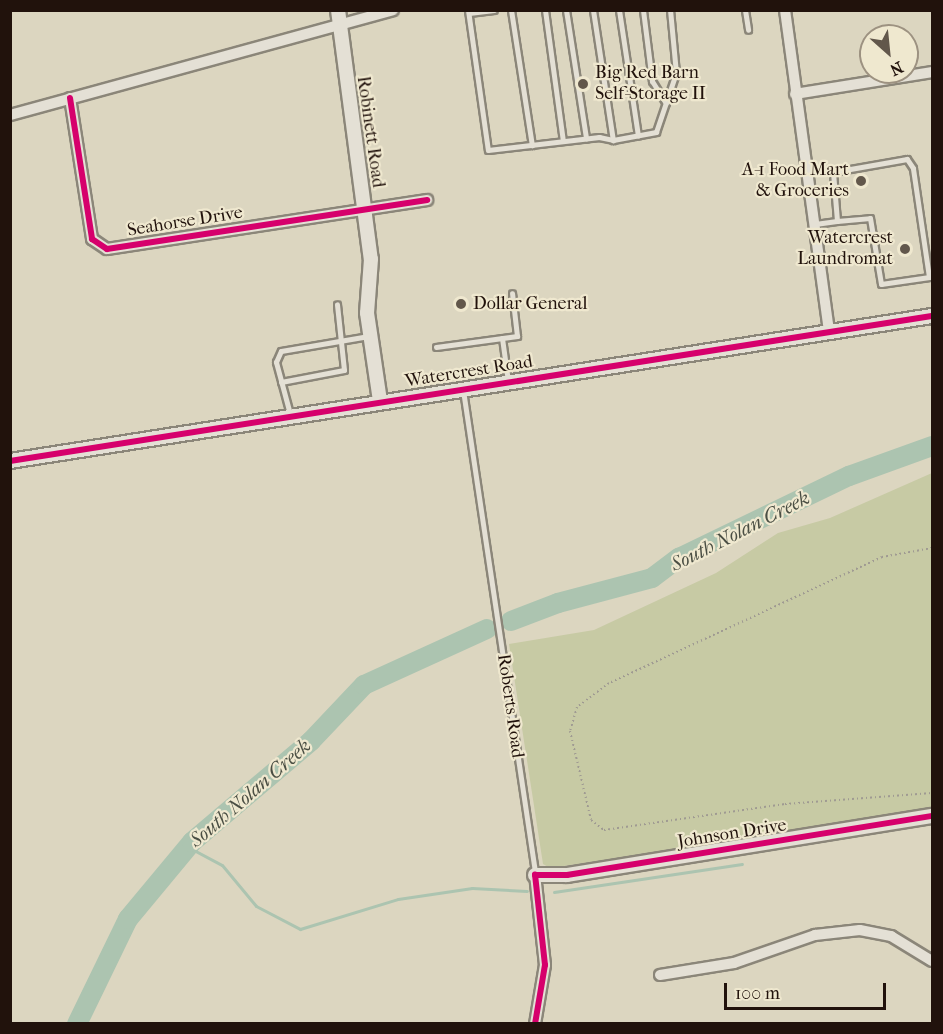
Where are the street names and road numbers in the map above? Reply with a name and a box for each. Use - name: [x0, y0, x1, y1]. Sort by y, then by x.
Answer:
- street label: Robinett Road: [351, 75, 389, 189]
- street label: Seahorse Drive: [126, 202, 244, 242]
- street label: Watercrest Road: [404, 351, 534, 393]
- street label: Roberts Road: [492, 653, 528, 759]
- street label: Johnson Drive: [676, 815, 788, 853]

